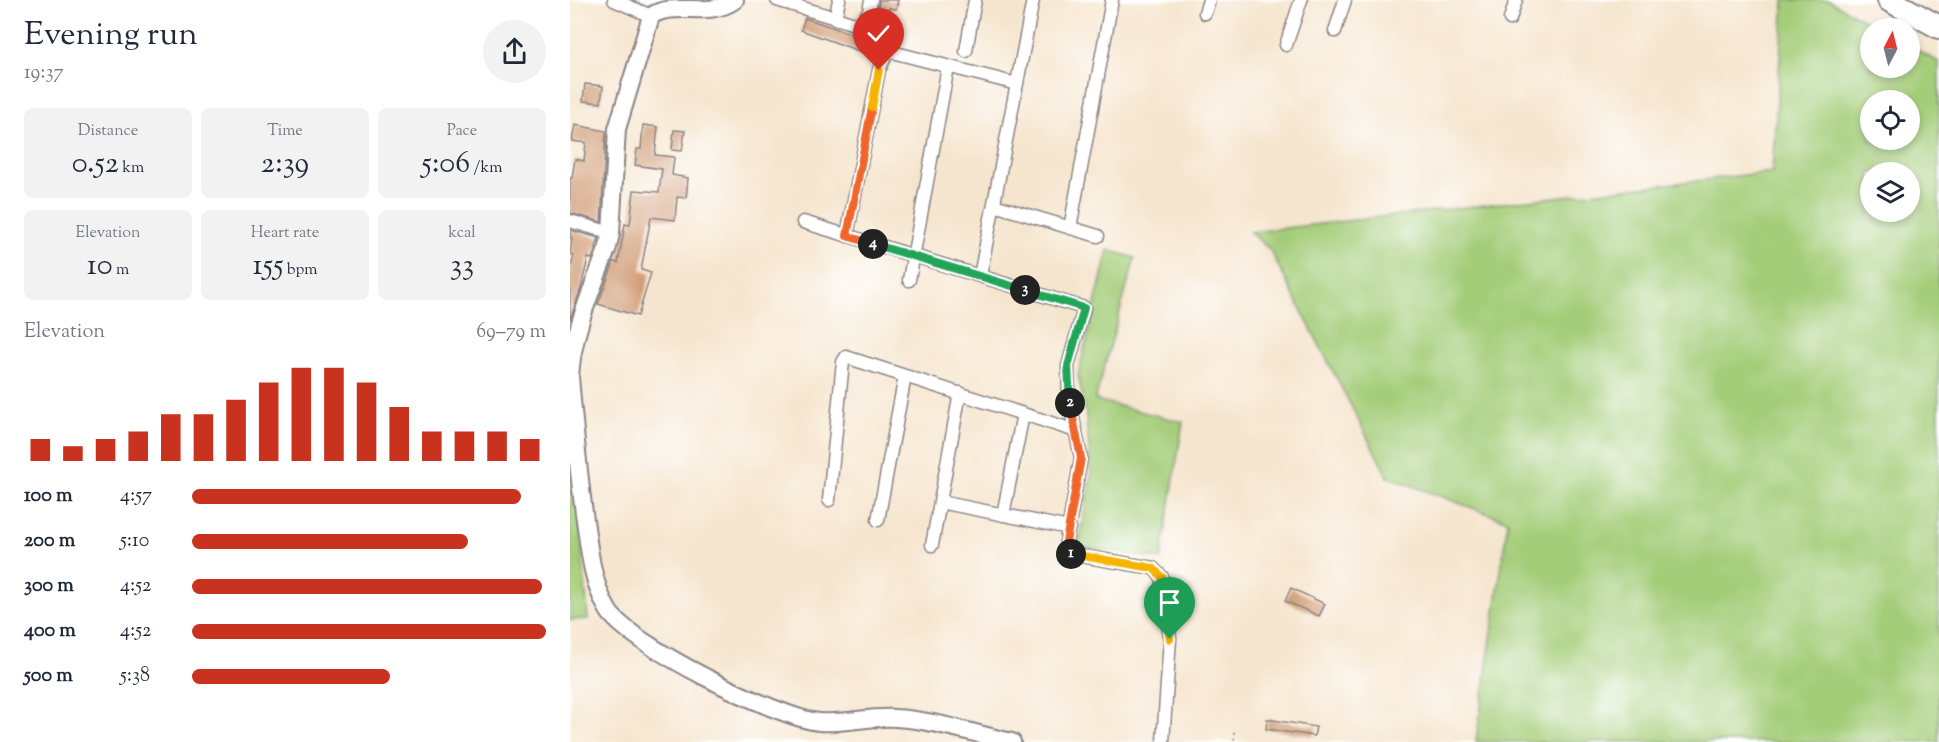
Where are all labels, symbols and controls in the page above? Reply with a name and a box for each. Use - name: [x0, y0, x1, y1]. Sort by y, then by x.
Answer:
- pin: [853, 8, 904, 70]
- text: Evening run: [24, 12, 198, 60]
- icon: check: [862, 17, 895, 50]
- north arrow: [1860, 18, 1920, 78]
- map controls: [1860, 18, 1920, 222]
- button: share: [483, 20, 546, 83]
- text: 19:37: [24, 59, 64, 88]
- button: locate: [1860, 90, 1920, 150]
- text: Distance: [78, 120, 138, 143]
- text: Time: [267, 120, 303, 143]
- text: Pace: [447, 120, 477, 143]
- text: 0.52: [72, 143, 119, 186]
- text: 2:39: [261, 143, 309, 186]
- text: 5:06: [422, 143, 470, 186]
- text: km: [119, 157, 144, 180]
- text: /km: [470, 157, 502, 180]
- button: layers: [1860, 162, 1920, 222]
- text: Elevation: [76, 222, 140, 245]
- text: Heart rate: [251, 222, 319, 245]
- text: kcal: [448, 222, 476, 245]
- pin: 4: [858, 229, 888, 259]
- text: 4: [869, 232, 877, 255]
- text: 10: [87, 245, 113, 288]
- text: 155: [252, 245, 283, 288]
- text: 33: [450, 245, 474, 288]
- text: m: [113, 259, 129, 282]
- text: bpm: [283, 259, 318, 282]
- pin: 3: [1010, 275, 1040, 305]
- text: 3: [1022, 278, 1028, 301]
- text: Elevation: [24, 318, 105, 347]
- text: 69–79 m: [476, 318, 546, 347]
- pin: 2: [1055, 388, 1085, 418]
- text: 2: [1066, 391, 1074, 414]
- text: 100 m: [24, 482, 73, 511]
- text: 4:57: [120, 482, 152, 511]
- text: 200 m: [24, 527, 75, 556]
- text: 5:10: [120, 527, 149, 556]
- pin: 1: [1056, 539, 1086, 569]
- text: 1: [1068, 542, 1074, 565]
- text: 300 m: [24, 572, 74, 601]
- text: 4:52: [120, 572, 151, 601]
- pin: [1144, 577, 1195, 639]
- icon: arrive: [1153, 586, 1186, 619]
- text: 400 m: [24, 617, 76, 646]
- text: 4:52: [120, 617, 151, 646]
- text: 500 m: [24, 662, 73, 691]
- text: 5:38: [120, 662, 150, 691]

